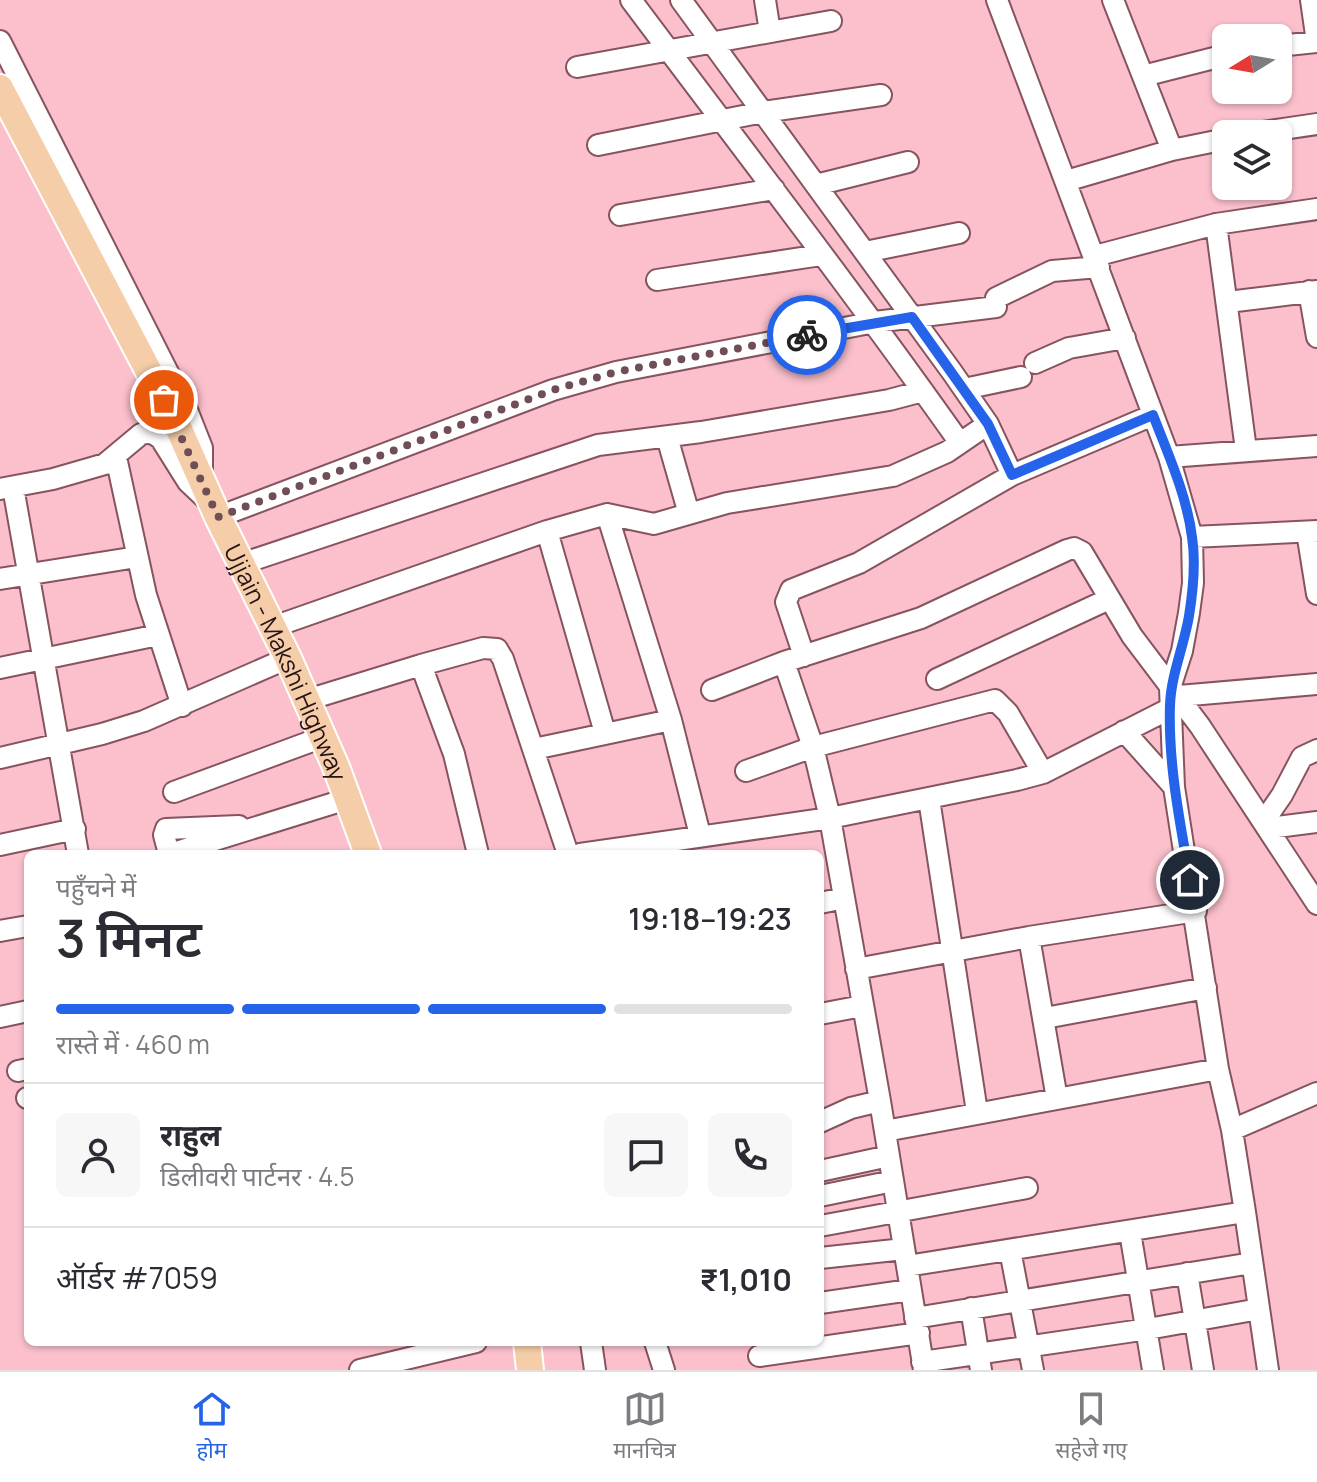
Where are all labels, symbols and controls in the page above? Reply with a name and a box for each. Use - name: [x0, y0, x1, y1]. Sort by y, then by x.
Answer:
- north arrow: [1212, 24, 1292, 104]
- map controls: [1212, 24, 1292, 200]
- button: layers: [1212, 120, 1292, 200]
- courier: [767, 295, 847, 375]
- icon: bike: [785, 313, 829, 357]
- pin: [130, 366, 198, 434]
- icon: bag: [142, 378, 186, 422]
- street label: Ujjain - Makshi Highway: [217, 538, 356, 785]
- pin: [1156, 846, 1224, 914]
- icon: home: [1168, 858, 1212, 902]
- text: पहुँचने में: [56, 869, 136, 905]
- text: 19:18–19:23: [628, 898, 792, 939]
- text: 3 मिनट: [56, 902, 202, 973]
- text: रास्ते में · 460 m: [56, 1026, 210, 1062]
- button: person: [56, 1113, 140, 1197]
- button: chat: [604, 1113, 688, 1197]
- button: phone: [708, 1113, 792, 1197]
- text: राहुल: [160, 1114, 221, 1155]
- text: डिलीवरी पार्टनर · 4.5: [160, 1158, 354, 1194]
- text: ऑर्डर #7059: [56, 1257, 218, 1298]
- text: ₹1,010: [700, 1259, 792, 1300]
- tab: होम: [190, 1387, 234, 1467]
- tab: मानचित्र: [613, 1387, 676, 1467]
- tab: सहेजे गए: [1055, 1387, 1127, 1467]

